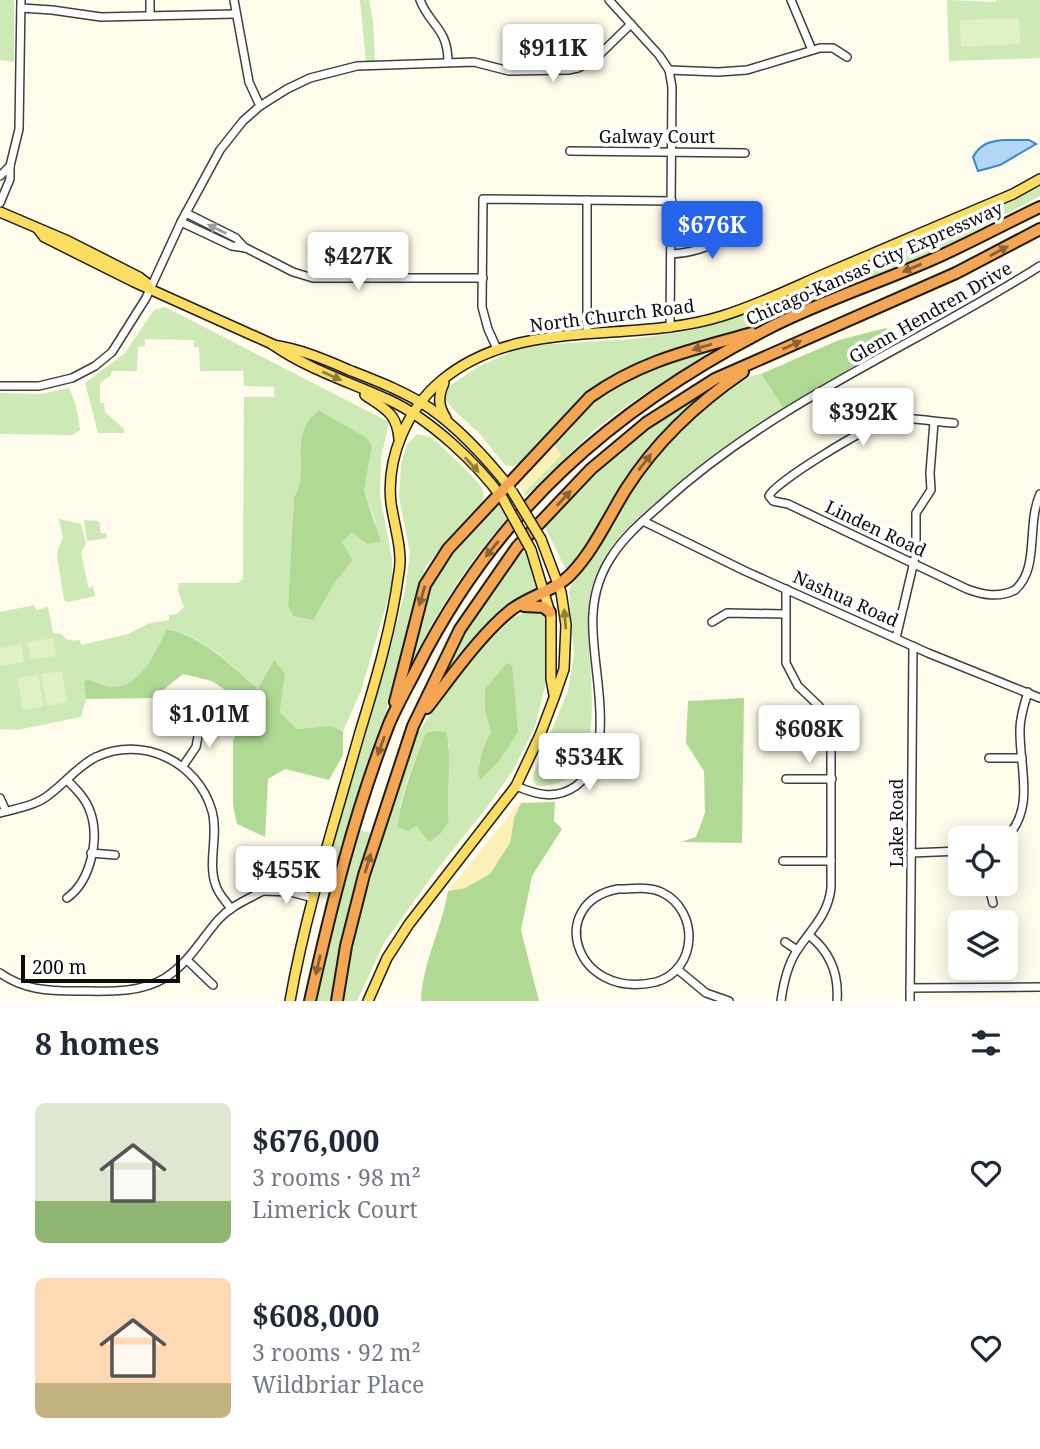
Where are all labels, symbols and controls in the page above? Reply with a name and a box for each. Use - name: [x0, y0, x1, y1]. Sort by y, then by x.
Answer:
- pin: $911K: [504, 24, 602, 84]
- text: $911K: [519, 31, 587, 63]
- street label: Galway Court: [599, 124, 715, 148]
- street label: Chicago-Kansas City Expressway: [742, 195, 1007, 331]
- pin: $676K: [663, 202, 761, 261]
- text: $676K: [678, 208, 746, 240]
- one-way arrow: [207, 223, 227, 234]
- pin: $427K: [309, 232, 407, 292]
- text: $427K: [324, 239, 392, 271]
- one-way arrow: [989, 245, 1009, 257]
- street label: Glenn Hendren Drive: [844, 256, 1016, 368]
- one-way arrow: [902, 262, 922, 274]
- street label: North Church Road: [528, 293, 696, 337]
- one-way arrow: [781, 339, 802, 350]
- one-way arrow: [691, 342, 713, 353]
- one-way arrow: [322, 370, 342, 382]
- pin: $392K: [814, 388, 912, 448]
- text: $392K: [829, 395, 897, 427]
- one-way arrow: [638, 453, 652, 471]
- one-way arrow: [464, 456, 480, 474]
- one-way arrow: [556, 489, 573, 506]
- street label: Linden Road: [822, 494, 930, 562]
- one-way arrow: [484, 539, 499, 557]
- street label: Nashua Road: [789, 564, 903, 632]
- one-way arrow: [416, 585, 427, 607]
- one-way arrow: [559, 608, 570, 630]
- pin: $1.01M: [152, 690, 266, 750]
- text: $1.01M: [169, 697, 249, 729]
- pin: $608K: [760, 706, 858, 765]
- text: $608K: [775, 712, 843, 744]
- pin: $534K: [540, 734, 638, 793]
- one-way arrow: [375, 736, 386, 757]
- text: $534K: [555, 740, 623, 772]
- street label: Lake Road: [884, 778, 908, 868]
- map controls: [948, 826, 1018, 980]
- button: locate: [948, 826, 1018, 896]
- pin: $455K: [237, 846, 335, 906]
- one-way arrow: [363, 852, 373, 873]
- text: $455K: [252, 853, 320, 885]
- button: layers: [948, 910, 1018, 980]
- scale bar: [21, 952, 180, 984]
- text: 200 m: [32, 954, 87, 980]
- one-way arrow: [312, 954, 323, 976]
- text: 8 homes: [35, 1023, 159, 1064]
- icon: filters: [967, 1024, 1005, 1062]
- text: $676,000: [252, 1120, 379, 1161]
- icon: home: [91, 1131, 175, 1215]
- icon: heart: [967, 1154, 1005, 1192]
- text: 3 rooms · 98 m²: [252, 1161, 421, 1193]
- text: Limerick Court: [252, 1193, 418, 1225]
- text: $608,000: [252, 1295, 379, 1336]
- icon: home: [91, 1306, 175, 1390]
- icon: heart: [967, 1329, 1005, 1367]
- text: 3 rooms · 92 m²: [252, 1336, 421, 1368]
- text: Wildbriar Place: [252, 1368, 424, 1400]

